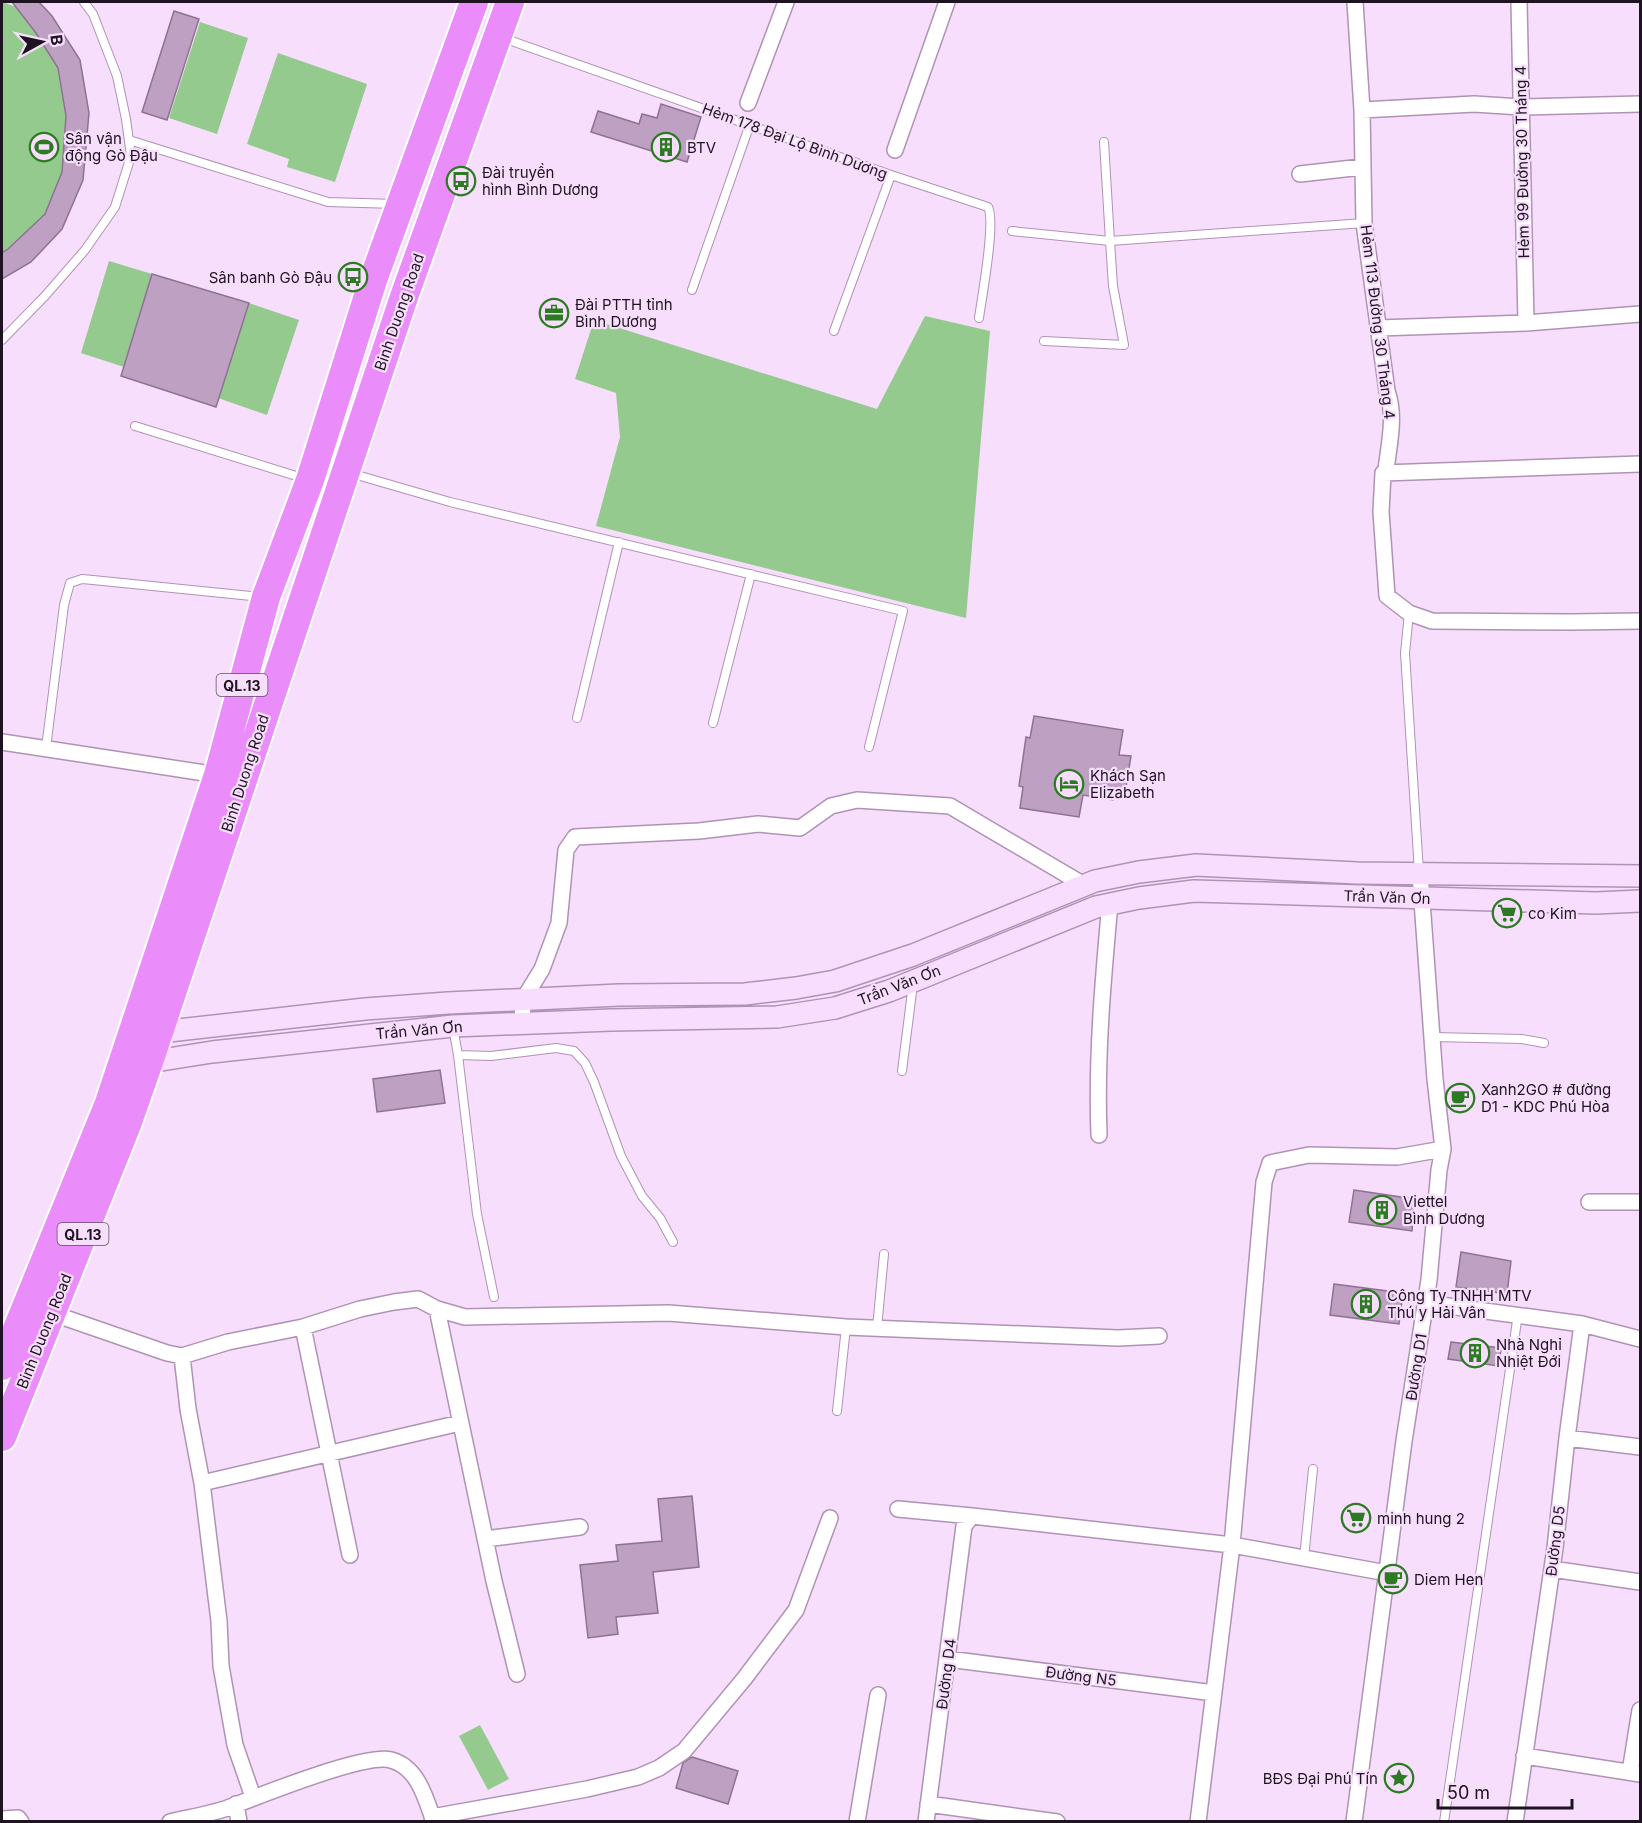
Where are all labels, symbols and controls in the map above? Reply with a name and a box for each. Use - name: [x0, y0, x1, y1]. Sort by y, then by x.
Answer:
- north arrow: [12, 12, 72, 72]
- text: B: [46, 33, 67, 47]
- street label: Hẻm 99 Đường 30 Tháng 4: [1511, 65, 1533, 259]
- street label: Hẻm 178 Đại Lộ Bình Dương: [700, 99, 890, 183]
- place label: Sân vận động Gò Đậu: [65, 129, 158, 165]
- sports icon: Sân vận động Gò Đậu: [28, 131, 60, 163]
- building icon: BTV: [650, 131, 682, 163]
- place label: BTV: [687, 138, 716, 157]
- place label: Đài truyền hình Bình Dương: [482, 163, 598, 199]
- bus stop icon: Đài truyền hình Bình Dương: [445, 165, 477, 197]
- street label: Hẻm 113 Đường 30 Tháng 4: [1357, 224, 1399, 420]
- street label: Binh Duong Road: [370, 251, 428, 373]
- bus stop icon: Sân banh Gò Đậu: [337, 261, 369, 293]
- place label: Sân banh Gò Đậu: [209, 268, 332, 287]
- place label: Đài PTTH tỉnh Bình Dương: [575, 295, 673, 331]
- office icon: Đài PTTH tỉnh Bình Dương: [538, 297, 570, 329]
- road number: QL.13: [216, 674, 268, 696]
- street label: Binh Duong Road: [217, 712, 273, 834]
- place label: Khách Sạn Elizabeth: [1090, 766, 1166, 802]
- hotel icon: Khách Sạn Elizabeth: [1053, 768, 1085, 800]
- street label: Trần Văn Ơn: [1343, 886, 1431, 908]
- supermarket icon: co Kim: [1491, 897, 1523, 929]
- place label: co Kim: [1528, 904, 1577, 923]
- street label: Trần Văn Ơn: [855, 960, 943, 1010]
- street label: Trần Văn Ơn: [375, 1017, 463, 1043]
- place label: Xanh2GO # đường D1 - KDC Phú Hòa: [1481, 1080, 1611, 1116]
- cafe icon: Xanh2GO # đường D1 - KDC Phú Hòa: [1444, 1082, 1476, 1114]
- place label: Viettel Bình Dương: [1403, 1192, 1485, 1228]
- building icon: Viettel Bình Dương: [1366, 1194, 1398, 1226]
- road number: QL.13: [58, 1223, 109, 1245]
- street label: Binh Duong Road: [12, 1271, 76, 1391]
- place label: Công Ty TNHH MTV Thú y Hải Vân: [1387, 1286, 1532, 1322]
- building icon: Công Ty TNHH MTV Thú y Hải Vân: [1350, 1288, 1382, 1320]
- street label: Đường D1: [1401, 1332, 1431, 1402]
- place label: Nhà Nghỉ Nhiệt Đới: [1496, 1335, 1562, 1371]
- building icon: Nhà Nghỉ Nhiệt Đới: [1459, 1337, 1491, 1369]
- supermarket icon: minh hung 2: [1340, 1502, 1372, 1534]
- street label: Đường D5: [1541, 1505, 1569, 1577]
- place label: minh hung 2: [1377, 1509, 1465, 1528]
- cafe icon: Diem Hen: [1377, 1563, 1409, 1595]
- place label: Diem Hen: [1414, 1570, 1483, 1589]
- street label: Đường D4: [932, 1637, 960, 1711]
- street label: Đường N5: [1044, 1662, 1118, 1690]
- place icon: BĐS Đại Phú Tín: [1383, 1762, 1415, 1794]
- place label: BĐS Đại Phú Tín: [1263, 1769, 1378, 1788]
- scale bar: [1438, 1772, 1572, 1810]
- text: 50 m: [1447, 1782, 1490, 1803]

